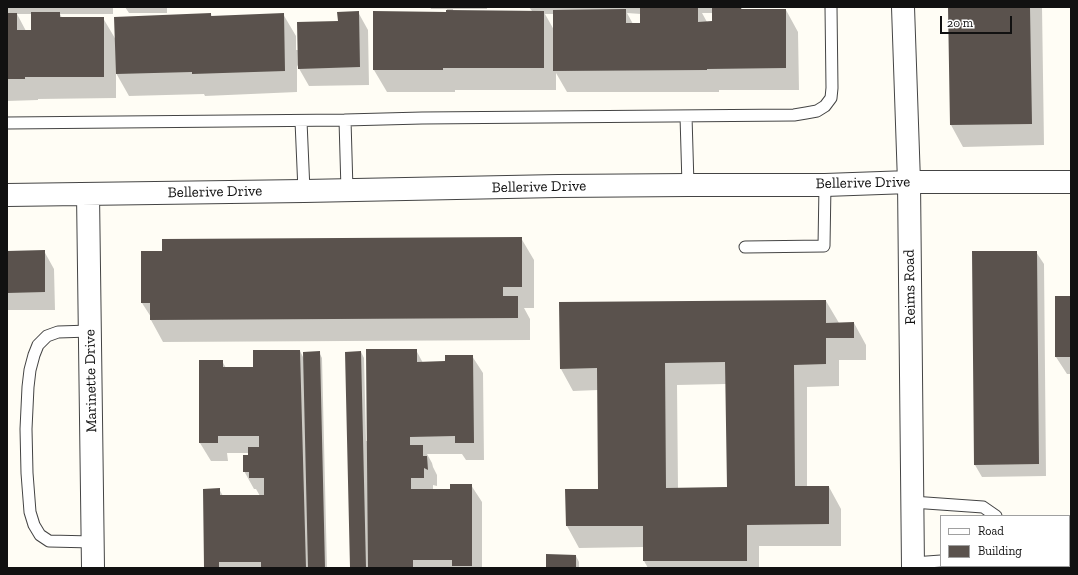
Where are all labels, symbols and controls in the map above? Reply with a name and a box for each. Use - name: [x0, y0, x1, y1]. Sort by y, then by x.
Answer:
- scale bar: [942, 8, 1014, 34]
- text: 20 m: [947, 16, 973, 30]
- street label: Bellerive Drive: [816, 173, 910, 193]
- street label: Bellerive Drive: [492, 177, 586, 197]
- street label: Bellerive Drive: [168, 182, 262, 202]
- street label: Reims Road: [900, 249, 920, 325]
- street label: Marinette Drive: [81, 329, 101, 433]
- legend: [940, 515, 1070, 567]
- text: Road: [978, 524, 1004, 538]
- text: Building: [978, 544, 1022, 558]

